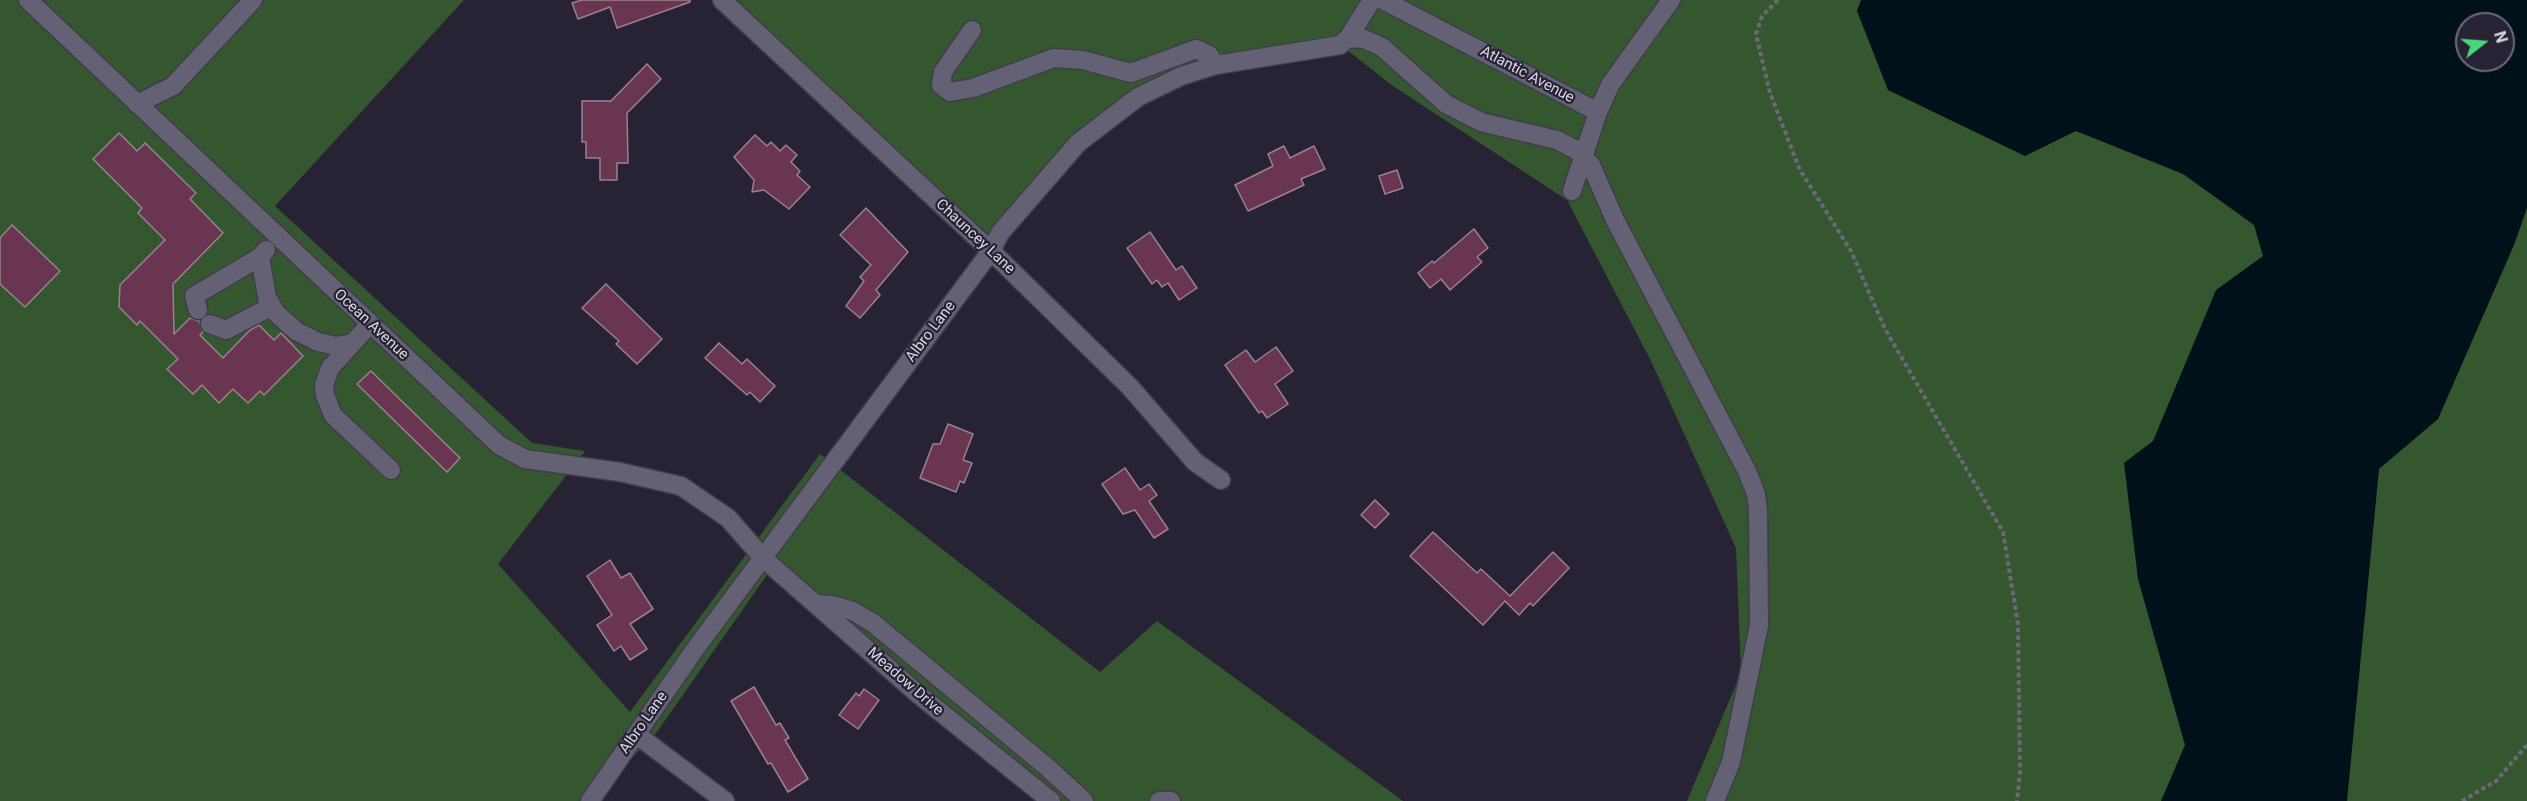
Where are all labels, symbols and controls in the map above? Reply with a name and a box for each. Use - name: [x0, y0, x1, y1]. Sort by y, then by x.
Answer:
- north arrow: [2455, 12, 2515, 72]
- text: N: [2490, 29, 2512, 45]
- street label: Atlantic Avenue: [1477, 43, 1577, 107]
- street label: Chauncey Lane: [932, 196, 1018, 278]
- street label: Ocean Avenue: [330, 286, 412, 364]
- street label: Albro Lane: [902, 298, 960, 366]
- street label: Meadow Drive: [863, 644, 947, 720]
- street label: Albro Lane: [616, 689, 672, 757]

